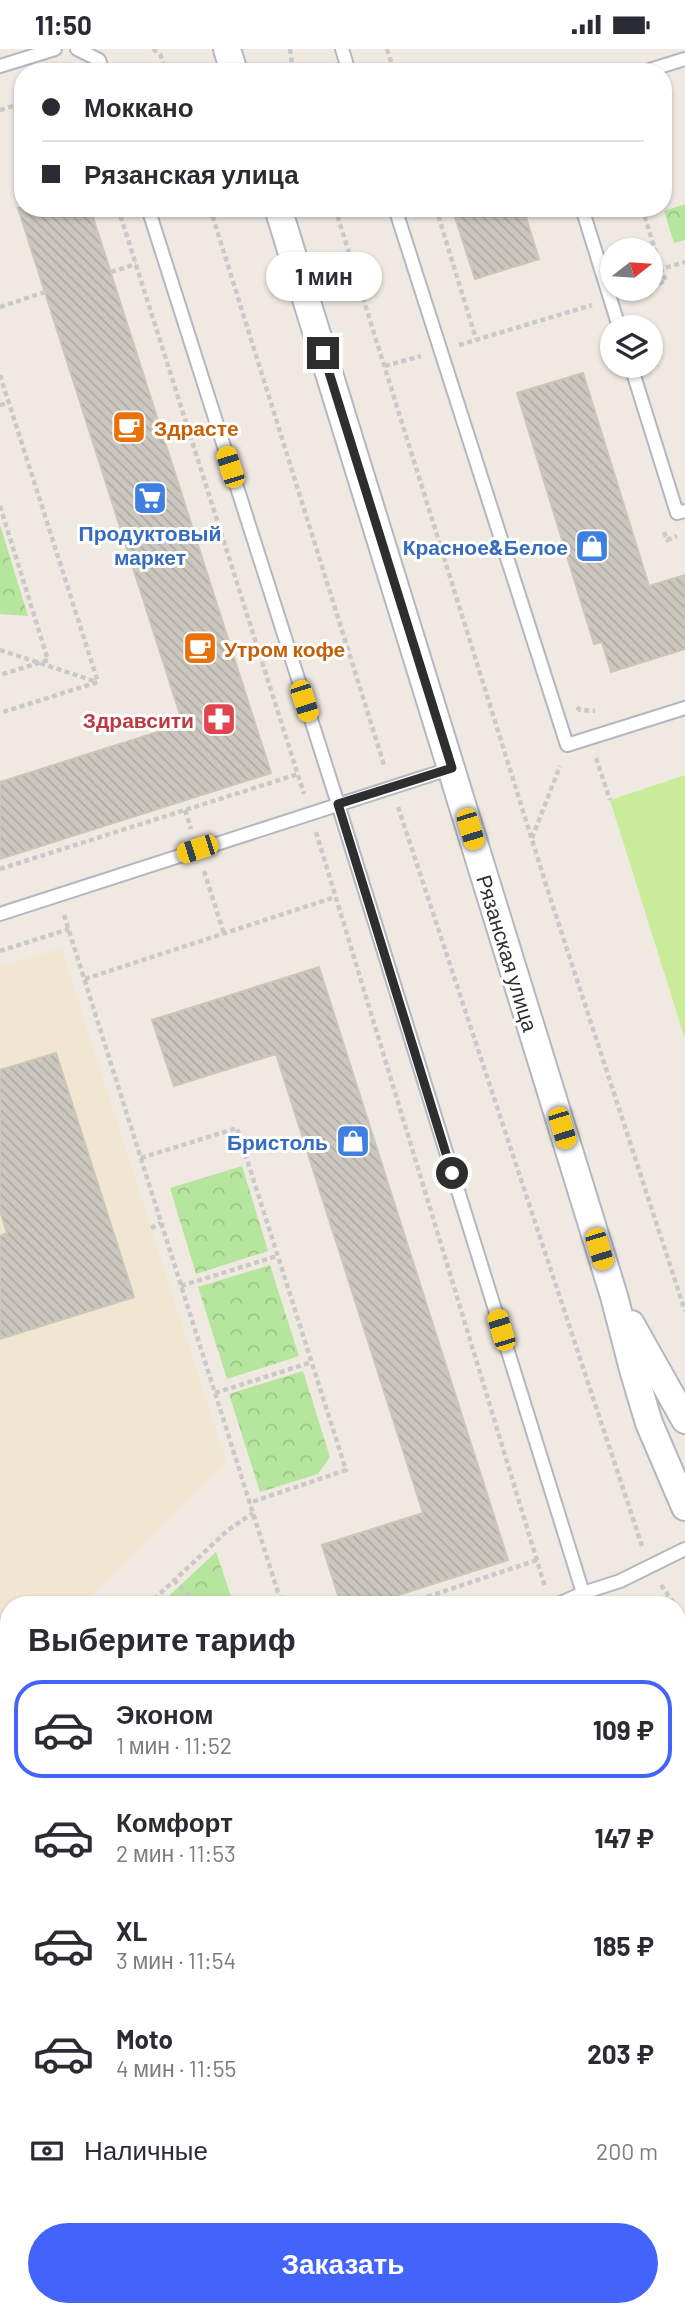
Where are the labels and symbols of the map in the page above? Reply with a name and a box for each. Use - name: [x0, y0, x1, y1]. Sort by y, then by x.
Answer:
- north arrow: [600, 238, 663, 301]
- callout: 1 мин: [265, 251, 381, 301]
- route end: [307, 337, 339, 369]
- cafe icon: Здрасте: [110, 408, 148, 446]
- place label: Здрасте: [154, 415, 239, 440]
- car: [214, 444, 247, 490]
- supermarket icon: Продуктовый маркет: [131, 479, 169, 517]
- place label: Продуктовый маркет: [79, 520, 221, 569]
- shop icon: Красное&Белое: [573, 527, 611, 565]
- place label: Красное&Белое: [403, 534, 568, 559]
- cafe icon: Утром кофе: [181, 629, 219, 667]
- place label: Утром кофе: [224, 636, 345, 661]
- car: [288, 678, 321, 724]
- pharmacy icon: Здравсити: [200, 700, 238, 738]
- place label: Здравсити: [83, 707, 194, 732]
- car: [454, 806, 487, 852]
- car: [174, 833, 221, 865]
- street label: Рязанская улица: [472, 872, 544, 1035]
- car: [546, 1105, 579, 1151]
- shop icon: Бристоль: [334, 1122, 372, 1160]
- place label: Бристоль: [227, 1129, 328, 1154]
- route start: [436, 1157, 468, 1189]
- car: [583, 1226, 616, 1272]
- car: [485, 1307, 518, 1353]

